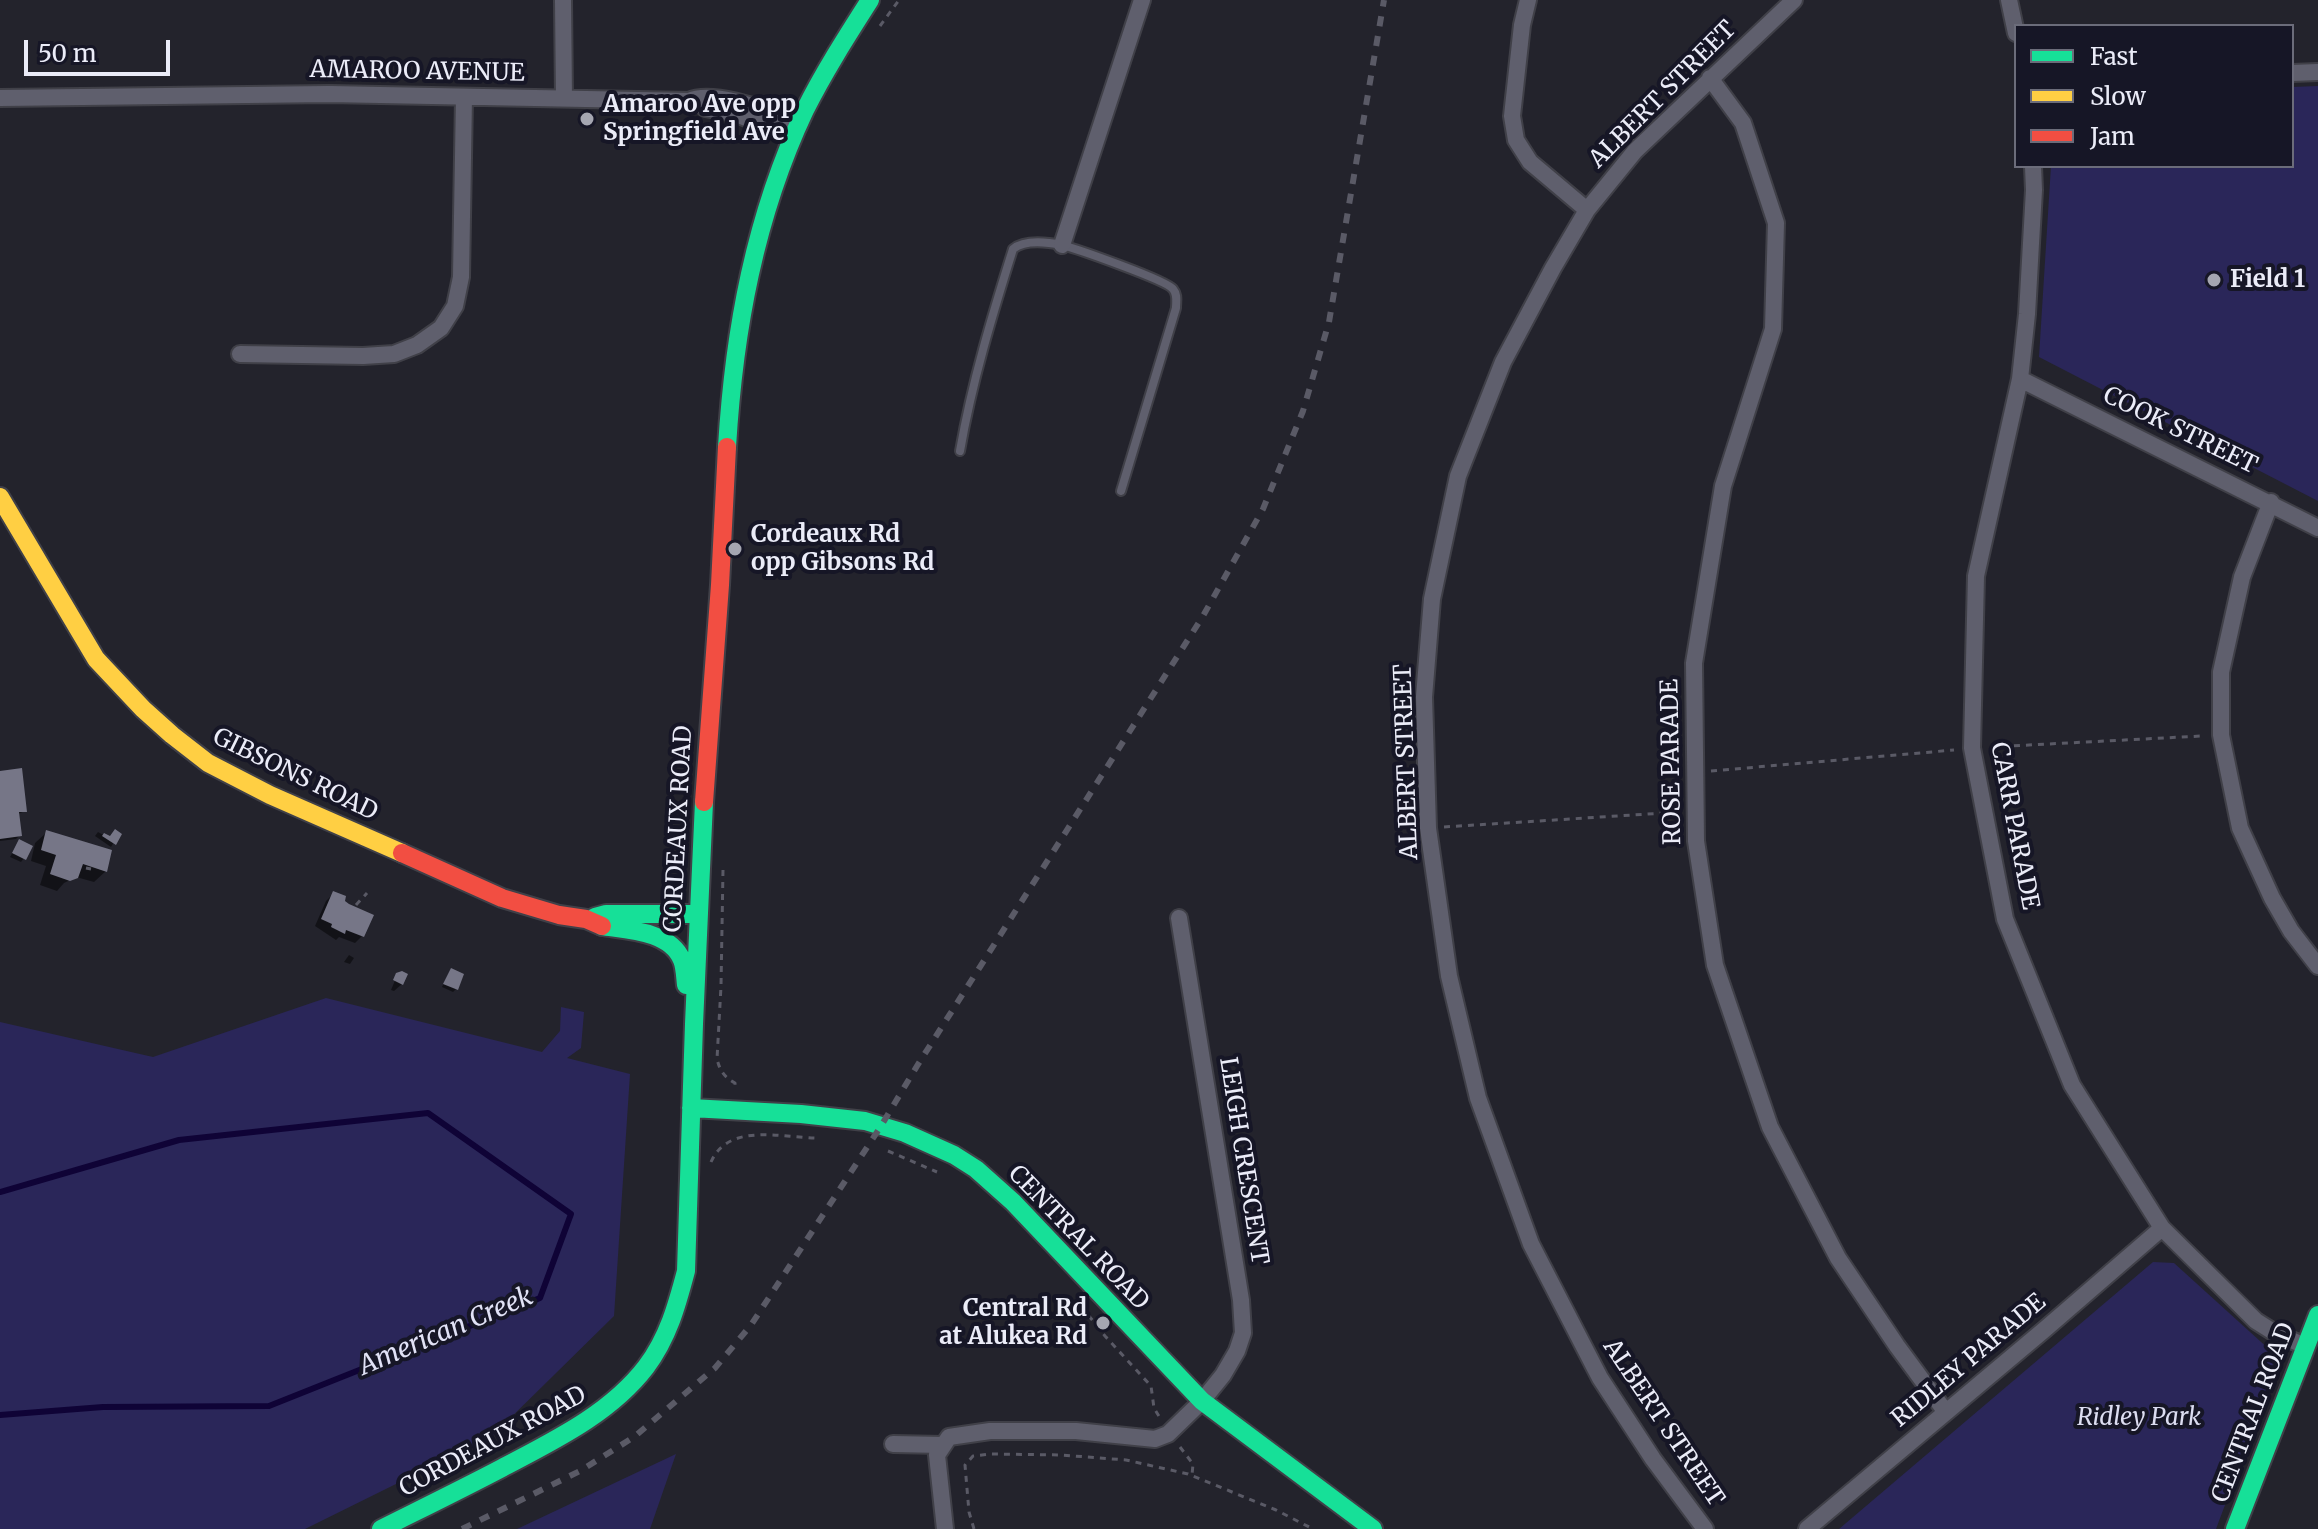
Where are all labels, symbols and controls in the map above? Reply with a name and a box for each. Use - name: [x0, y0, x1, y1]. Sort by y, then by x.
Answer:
- street label: ALBERT STREET: [1584, 16, 1742, 174]
- scale bar: [28, 24, 174, 74]
- legend: [2014, 24, 2294, 168]
- text: 50 m: [38, 38, 97, 69]
- text: Fast: [2090, 41, 2138, 72]
- street label: AMAROO AVENUE: [309, 56, 525, 88]
- text: Slow: [2090, 81, 2146, 112]
- place label: Amaroo Ave opp Springfield Ave: [603, 91, 796, 147]
- marker: Amaroo Ave opp Springfield Ave: [578, 110, 596, 128]
- text: Jam: [2090, 121, 2135, 152]
- place label: Field 1: [2230, 266, 2305, 294]
- marker: Field 1: [2205, 271, 2223, 289]
- street label: COOK STREET: [2098, 381, 2262, 481]
- place label: Cordeaux Rd opp Gibsons Rd: [751, 521, 934, 577]
- marker: Cordeaux Rd opp Gibsons Rd: [726, 540, 744, 558]
- street label: ALBERT STREET: [1389, 664, 1425, 860]
- street label: ROSE PARADE: [1656, 679, 1688, 845]
- street label: GIBSONS ROAD: [208, 723, 382, 827]
- street label: CORDEAUX ROAD: [659, 725, 699, 933]
- street label: CARR PARADE: [1984, 740, 2044, 912]
- street label: LEIGH CRESCENT: [1212, 1055, 1274, 1267]
- street label: CENTRAL ROAD: [1002, 1160, 1154, 1316]
- water label: American Creek: [354, 1281, 538, 1383]
- street label: RIDLEY PARADE: [1886, 1288, 2052, 1434]
- place label: Central Rd at Alukea Rd: [939, 1295, 1087, 1351]
- marker: Central Rd at Alukea Rd: [1094, 1314, 1112, 1332]
- street label: CENTRAL ROAD: [2207, 1319, 2301, 1507]
- street label: ALBERT STREET: [1596, 1334, 1730, 1512]
- street label: CORDEAUX ROAD: [395, 1381, 591, 1503]
- park label: Ridley Park: [2077, 1404, 2201, 1432]

